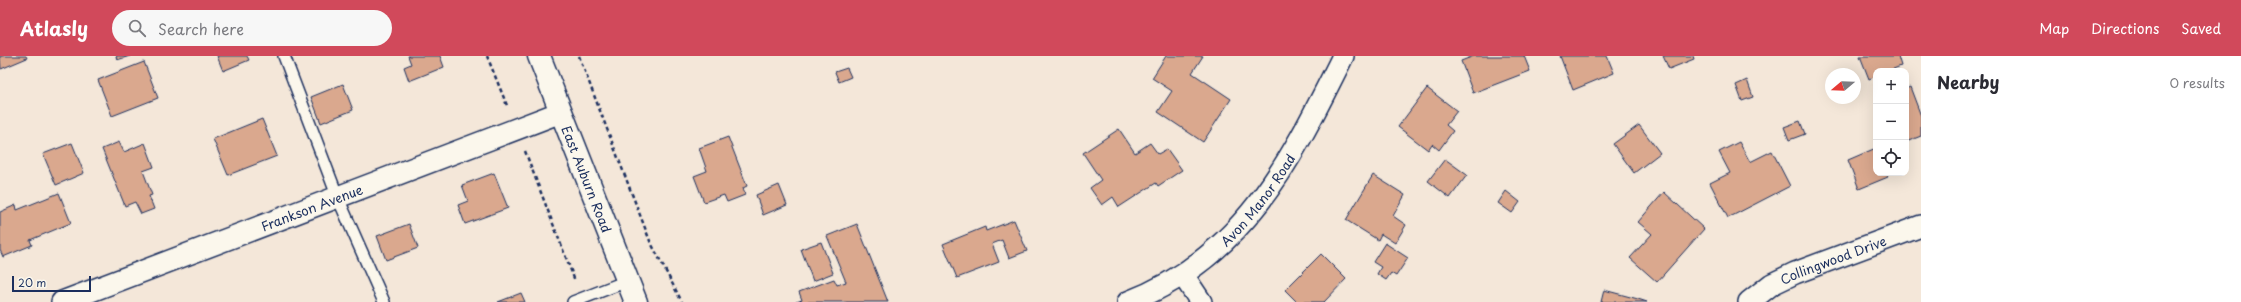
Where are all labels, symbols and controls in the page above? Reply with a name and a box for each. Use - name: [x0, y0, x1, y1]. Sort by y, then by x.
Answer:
- search box: [112, 10, 392, 46]
- text: Atlasly: [20, 14, 88, 42]
- icon: search: [126, 17, 148, 39]
- text: Search here: [158, 17, 244, 40]
- text: Map: [2039, 18, 2069, 39]
- text: Directions: [2091, 18, 2159, 39]
- text: Saved: [2181, 18, 2221, 39]
- north arrow: [1825, 68, 1861, 104]
- map controls: [1873, 68, 1909, 176]
- button: +: [1873, 68, 1909, 104]
- text: Nearby: [1937, 69, 1999, 95]
- text: 0 results: [2170, 73, 2225, 92]
- button: −: [1873, 104, 1909, 140]
- street label: East Auburn Road: [558, 123, 617, 235]
- button: locate: [1873, 140, 1909, 176]
- street label: Avon Manor Road: [1216, 150, 1299, 250]
- street label: Frankson Avenue: [258, 179, 365, 235]
- street label: Collingwood Drive: [1777, 230, 1889, 288]
- scale bar: [12, 274, 91, 293]
- text: 20 m: [18, 274, 46, 291]

